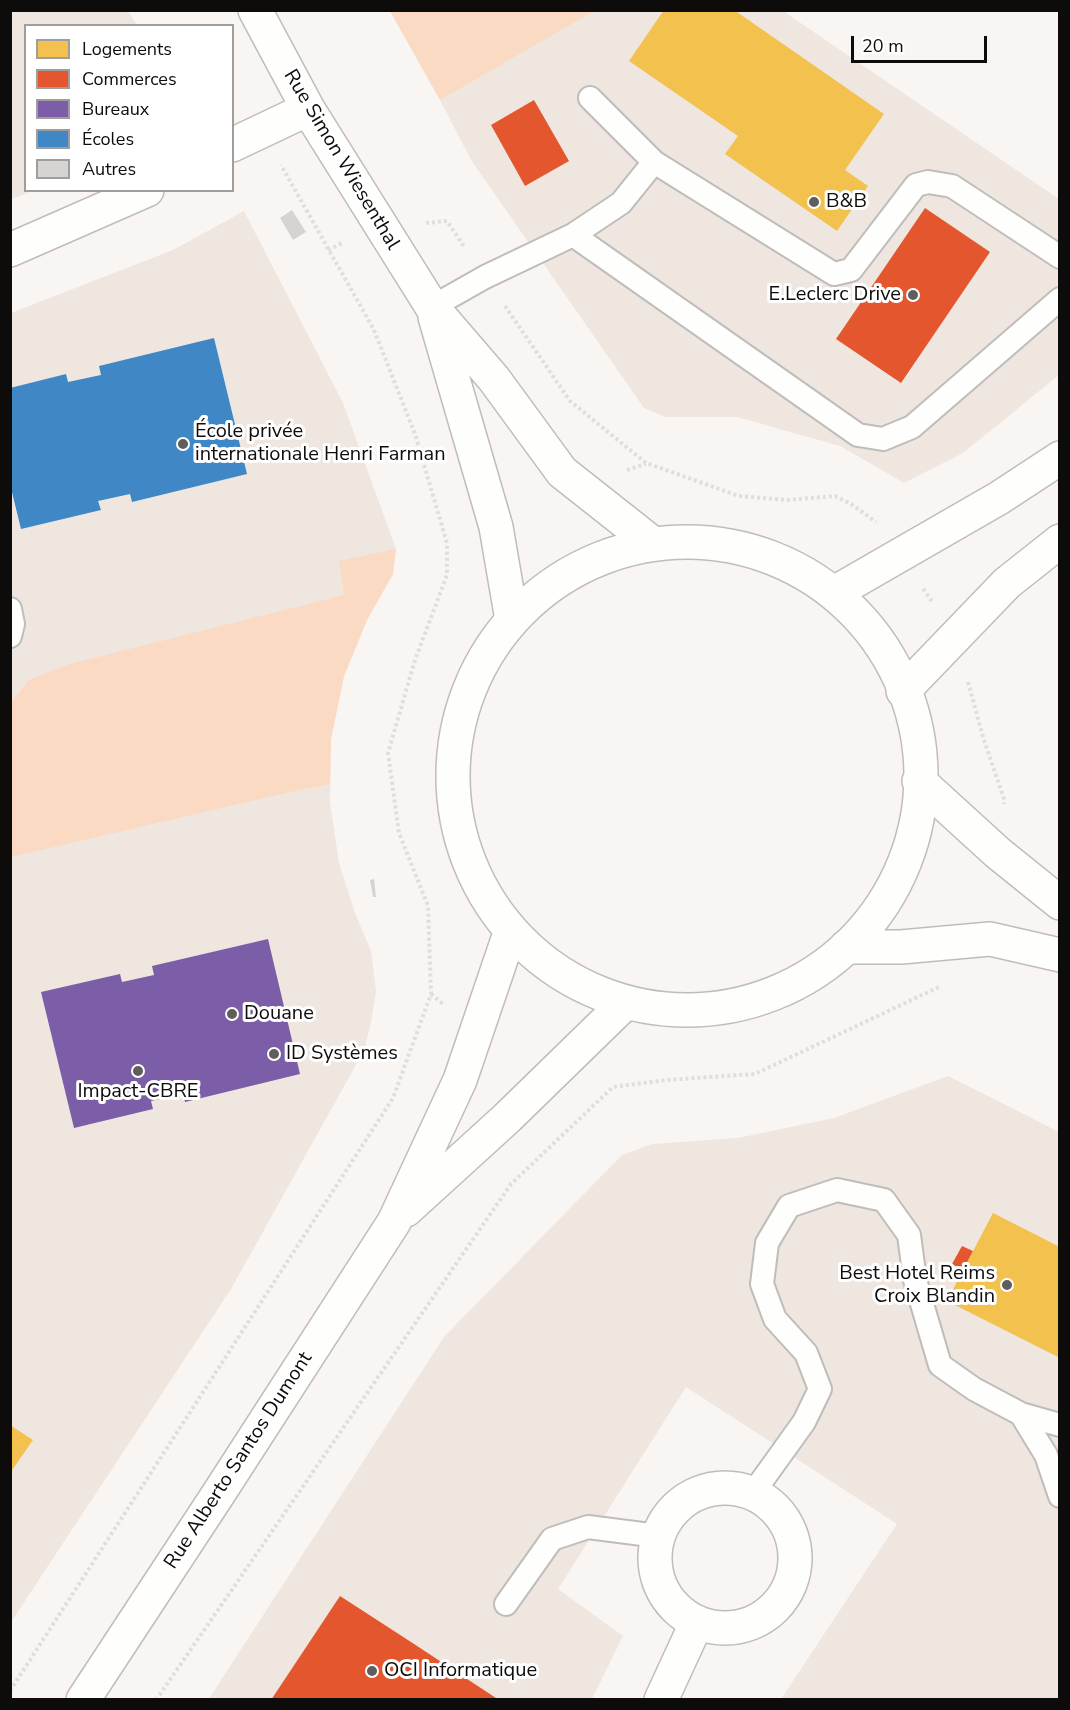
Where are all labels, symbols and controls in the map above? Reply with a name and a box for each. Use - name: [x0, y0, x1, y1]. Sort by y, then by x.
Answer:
- legend: [24, 24, 234, 192]
- scale bar: [854, 24, 990, 62]
- text: 20 m: [862, 34, 904, 58]
- text: Logements: [82, 37, 172, 61]
- street label: Rue Simon Wiesenthal: [278, 66, 404, 254]
- text: Commerces: [82, 67, 177, 91]
- text: Bureaux: [82, 97, 149, 121]
- text: Écoles: [82, 127, 134, 151]
- text: Autres: [82, 157, 136, 181]
- place label: B&B: [826, 190, 867, 214]
- marker: B&B: [807, 195, 821, 209]
- place label: E.Leclerc Drive: [769, 283, 901, 307]
- marker: E.Leclerc Drive: [906, 288, 920, 302]
- place label: École privée internationale Henri Farman: [195, 420, 446, 467]
- marker: École privée internationale Henri Farman: [176, 437, 190, 451]
- place label: Douane: [244, 1002, 314, 1026]
- marker: Douane: [225, 1007, 239, 1021]
- place label: ID Systèmes: [286, 1042, 398, 1066]
- marker: ID Systèmes: [267, 1047, 281, 1061]
- marker: Impact-CBRE: [131, 1064, 145, 1078]
- place label: Impact-CBRE: [77, 1080, 199, 1104]
- place label: Best Hotel Reims Croix Blandin: [839, 1262, 995, 1309]
- marker: Best Hotel Reims Croix Blandin: [1000, 1278, 1014, 1292]
- street label: Rue Alberto Santos Dumont: [160, 1348, 318, 1574]
- place label: OCI Informatique: [384, 1659, 537, 1683]
- marker: OCI Informatique: [365, 1664, 379, 1678]

